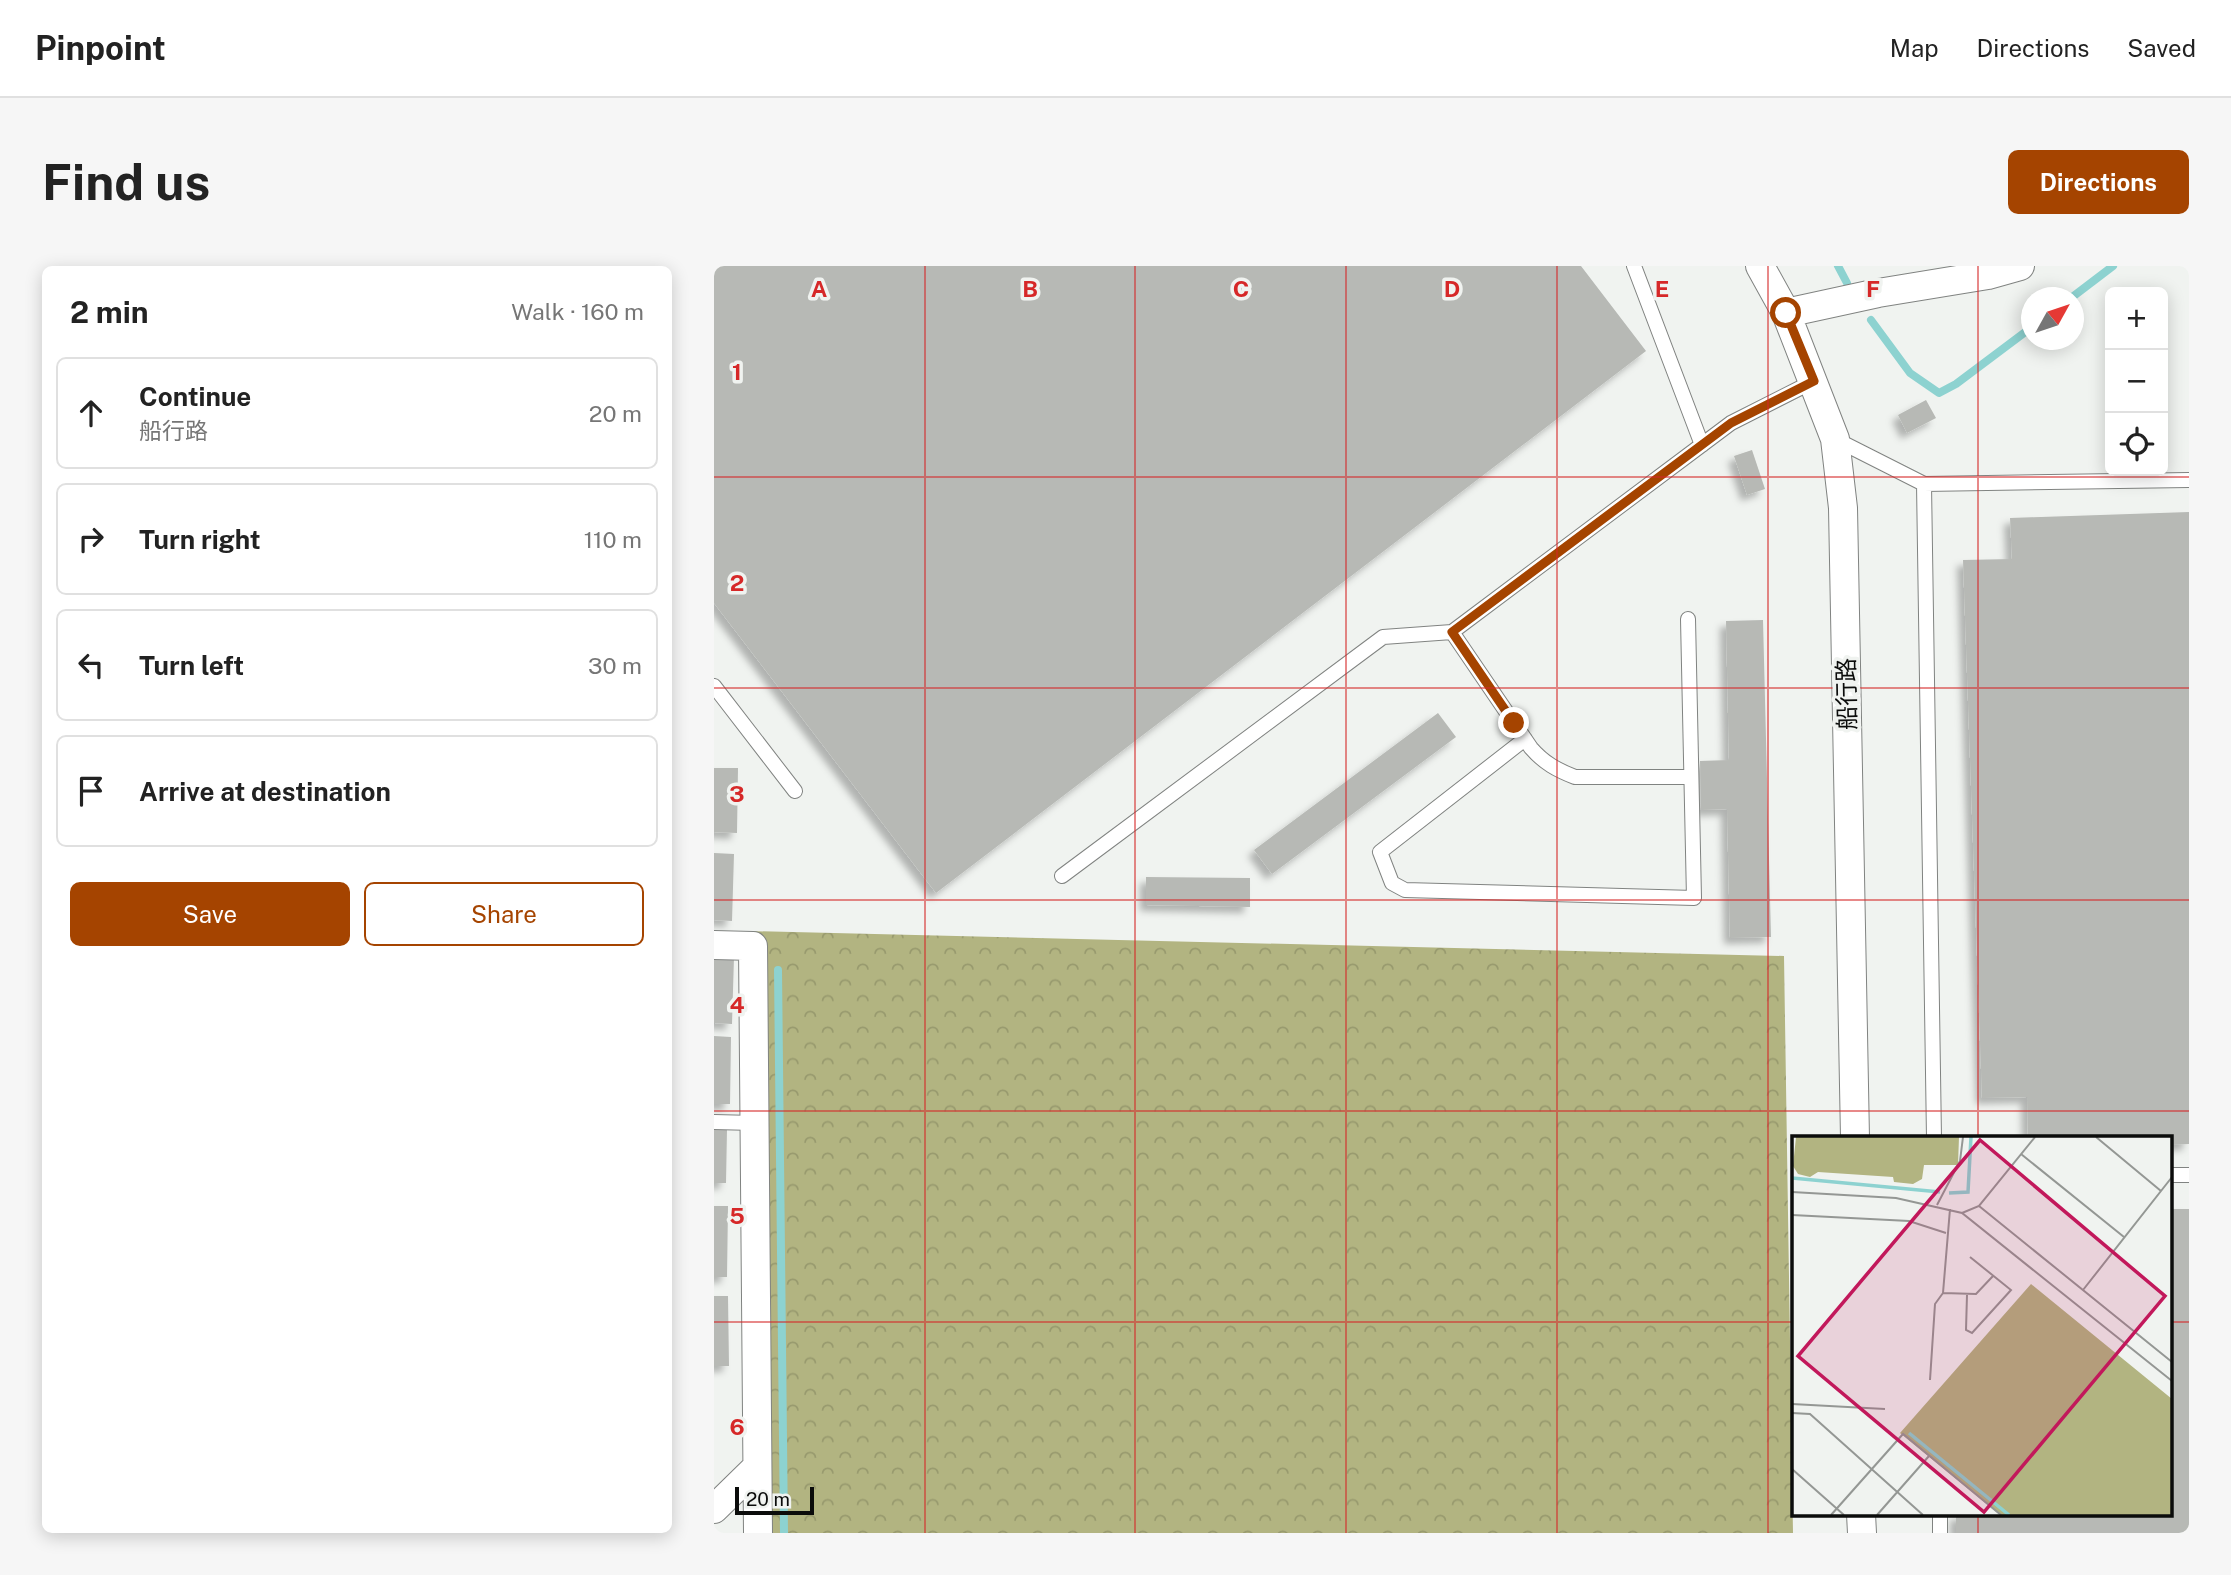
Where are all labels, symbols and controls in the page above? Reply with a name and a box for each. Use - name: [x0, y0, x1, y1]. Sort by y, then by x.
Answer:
- text: Pinpoint: [35, 29, 166, 67]
- text: Map: [1890, 34, 1939, 62]
- text: Directions: [1977, 34, 2089, 62]
- text: Saved: [2127, 34, 2196, 62]
- button: Directions: [2008, 150, 2189, 214]
- text: Find us: [42, 153, 210, 211]
- text: A: [811, 275, 828, 302]
- text: B: [1022, 275, 1038, 302]
- text: C: [1233, 275, 1249, 302]
- text: D: [1444, 275, 1460, 302]
- text: E: [1655, 275, 1669, 302]
- text: F: [1866, 275, 1880, 302]
- north arrow: [2021, 287, 2084, 350]
- map controls: [2105, 287, 2168, 476]
- button: +: [2105, 287, 2168, 350]
- text: 2 min: [70, 294, 149, 330]
- route start: [1770, 297, 1801, 328]
- text: Walk · 160 m: [511, 298, 644, 325]
- button: −: [2105, 350, 2168, 413]
- text: 1: [732, 358, 742, 385]
- text: Continue: [139, 381, 251, 412]
- icon: ahead: [72, 394, 110, 432]
- text: 20 m: [589, 400, 642, 427]
- button: locate: [2105, 413, 2168, 476]
- text: 船行路: [139, 417, 208, 444]
- icon: right: [72, 520, 110, 558]
- text: Turn right: [139, 524, 261, 555]
- text: 110 m: [584, 526, 642, 553]
- text: 2: [730, 569, 744, 596]
- icon: left: [72, 646, 110, 684]
- text: Turn left: [139, 650, 244, 681]
- text: 30 m: [588, 652, 642, 679]
- street label: 船行路: [1831, 658, 1861, 730]
- route end: [1498, 707, 1529, 738]
- icon: arrive: [72, 772, 110, 810]
- text: Arrive at destination: [139, 776, 391, 807]
- text: 3: [729, 780, 745, 807]
- button: Save: [70, 882, 350, 946]
- button: Share: [364, 882, 644, 946]
- text: 4: [729, 991, 745, 1018]
- inset map: [1792, 1136, 2172, 1516]
- text: 5: [729, 1202, 745, 1229]
- text: 6: [729, 1413, 745, 1440]
- scale bar: [735, 1484, 814, 1516]
- text: 20 m: [746, 1488, 790, 1510]

